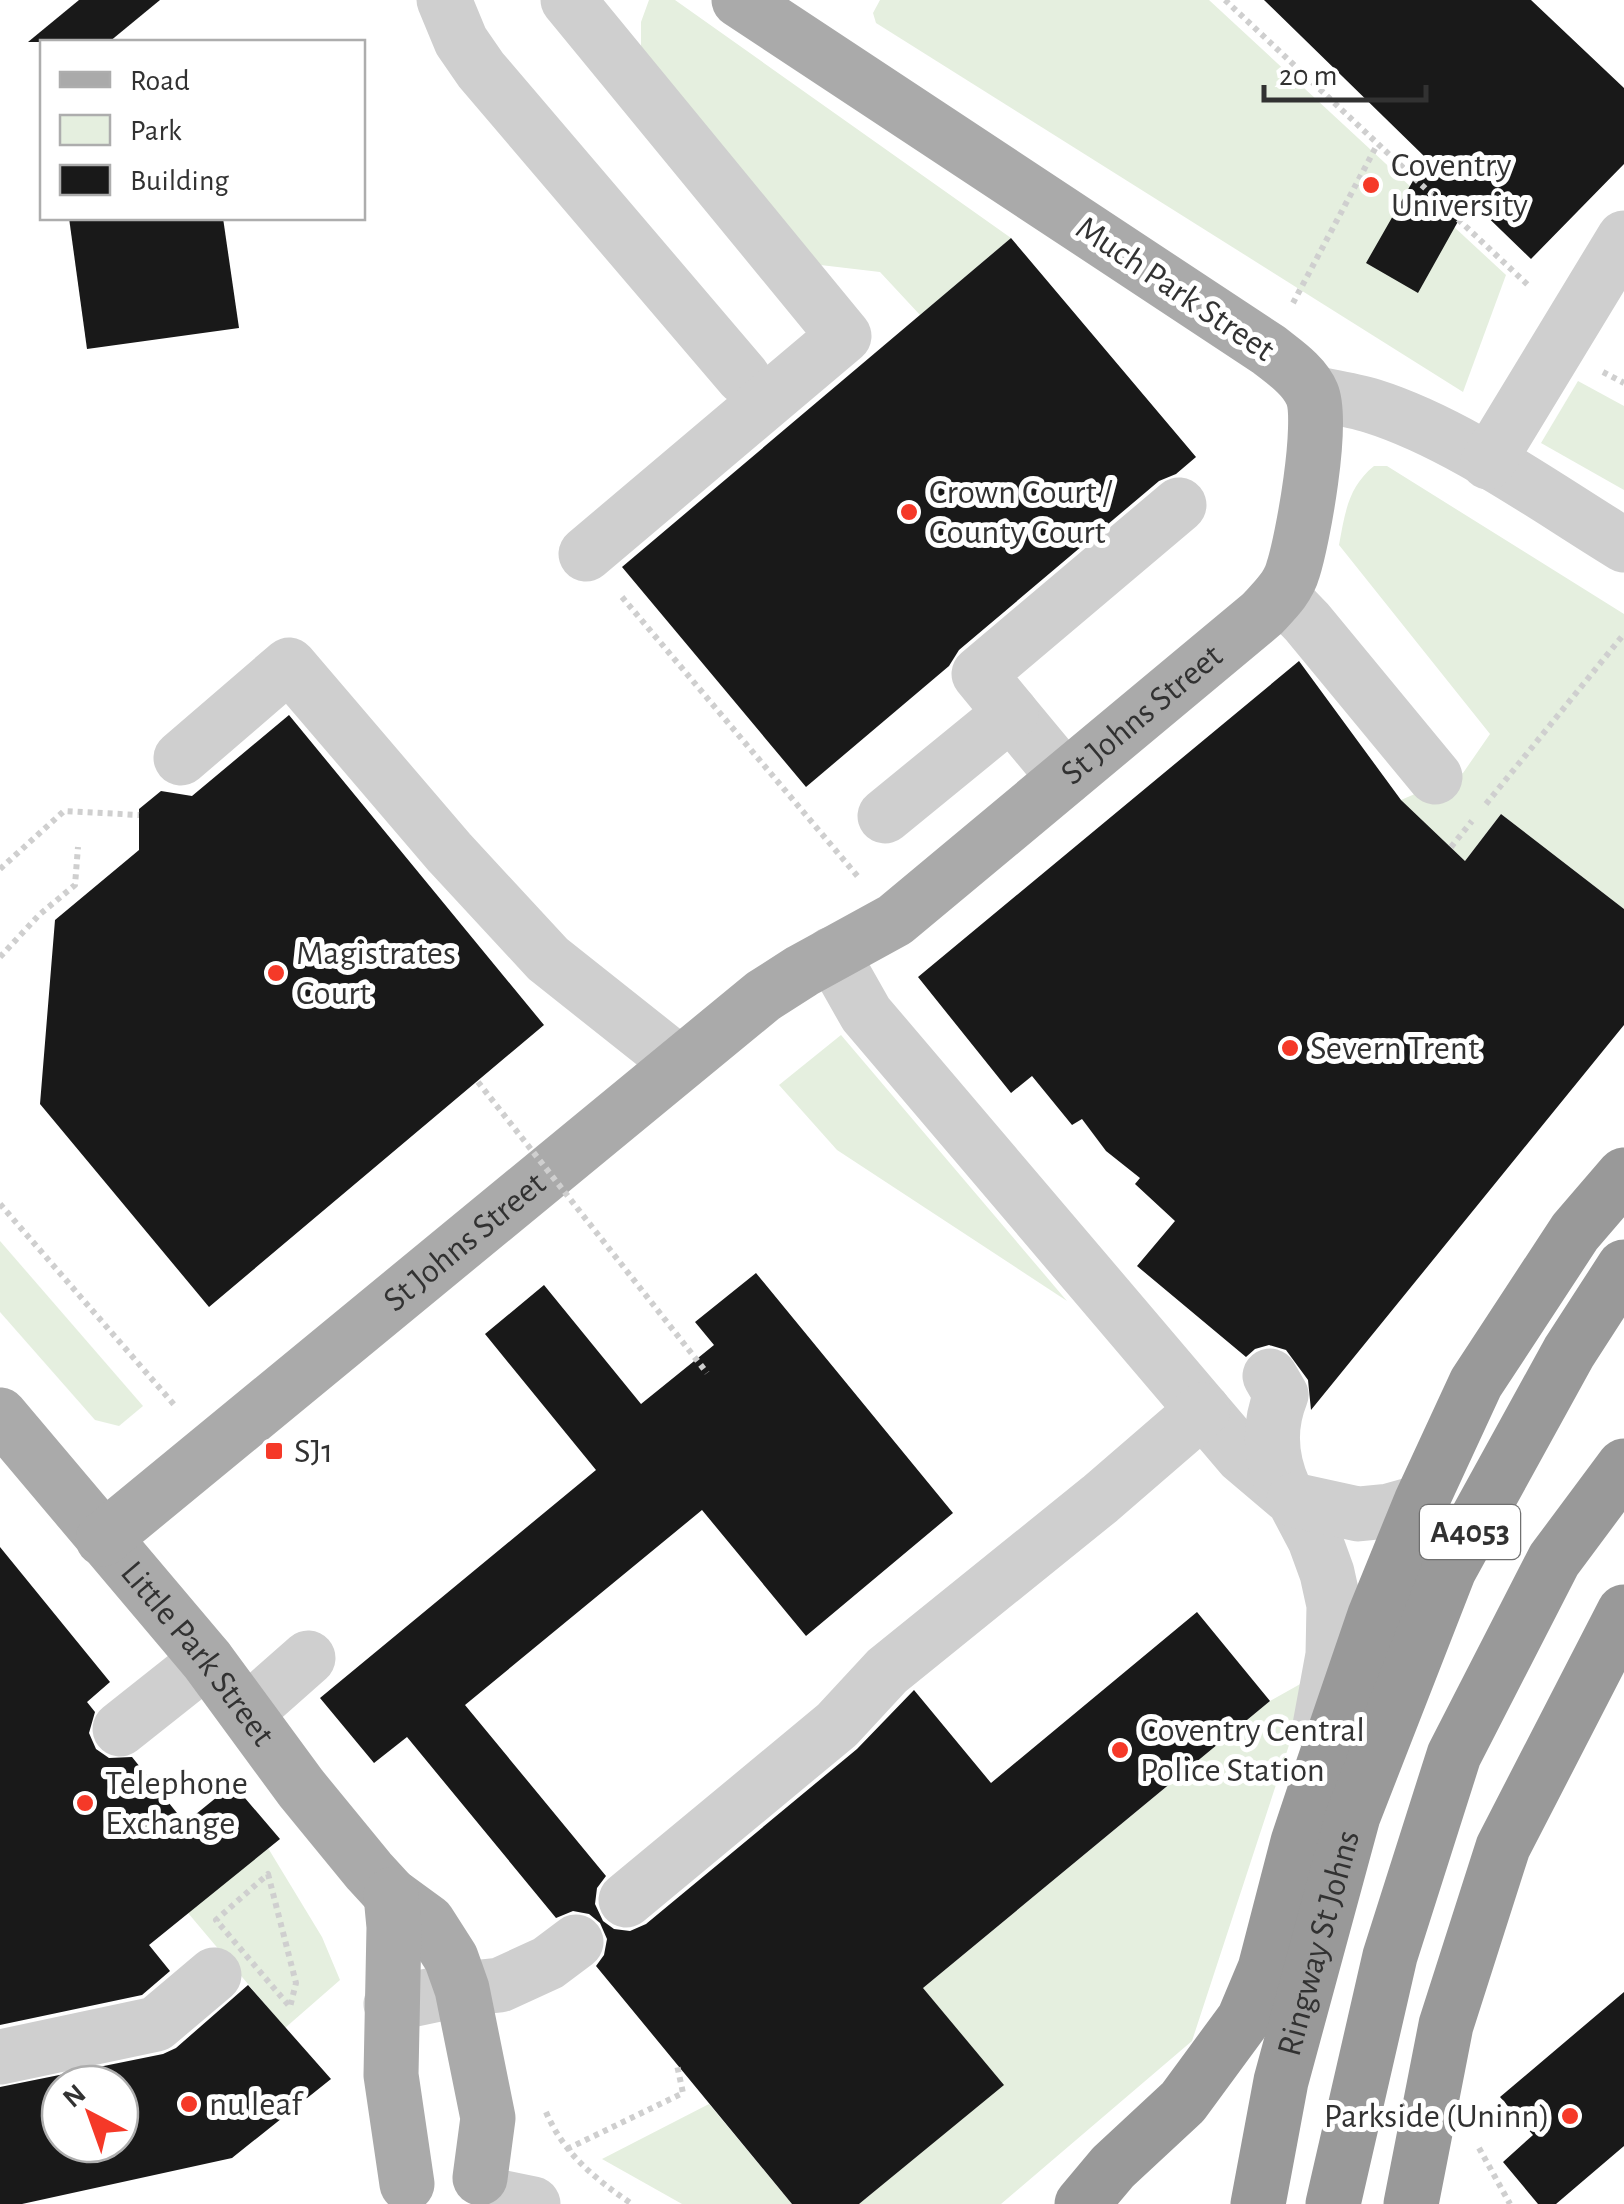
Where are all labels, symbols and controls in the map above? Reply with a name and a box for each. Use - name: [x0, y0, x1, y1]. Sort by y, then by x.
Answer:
- legend: [40, 40, 365, 220]
- scale bar: [1264, 40, 1426, 102]
- text: 20 m: [1279, 61, 1337, 91]
- text: Road: [130, 66, 190, 96]
- text: Park: [130, 116, 182, 146]
- place label: Coventry University: [1391, 148, 1528, 223]
- text: Building: [130, 166, 229, 196]
- marker: Coventry University: [1360, 174, 1382, 196]
- street label: Much Park Street: [1070, 210, 1280, 368]
- place label: Crown Court / County Court: [929, 475, 1113, 550]
- marker: Crown Court / County Court: [898, 501, 920, 523]
- street label: St Johns Street: [1054, 638, 1229, 791]
- place label: Magistrates Court: [296, 936, 456, 1011]
- marker: Magistrates Court: [265, 962, 287, 984]
- place label: Severn Trent: [1310, 1031, 1479, 1066]
- marker: Severn Trent: [1279, 1037, 1301, 1059]
- street label: St Johns Street: [377, 1165, 552, 1318]
- place label: SJ1: [294, 1434, 333, 1469]
- marker: SJ1: [263, 1440, 285, 1462]
- road number: A4053: [1420, 1505, 1520, 1559]
- street label: Little Park Street: [114, 1555, 281, 1752]
- place label: Coventry Central Police Station: [1140, 1713, 1365, 1788]
- marker: Coventry Central Police Station: [1109, 1739, 1131, 1761]
- place label: Telephone Exchange: [105, 1766, 248, 1841]
- marker: Telephone Exchange: [74, 1792, 96, 1814]
- street label: Ringway St Johns: [1271, 1826, 1366, 2060]
- north arrow: [40, 2064, 140, 2164]
- text: N: [58, 2080, 91, 2114]
- place label: nu leaf: [209, 2087, 304, 2122]
- marker: nu leaf: [178, 2093, 200, 2115]
- place label: Parkside (Uninn): [1324, 2099, 1550, 2134]
- marker: Parkside (Uninn): [1559, 2105, 1581, 2127]

